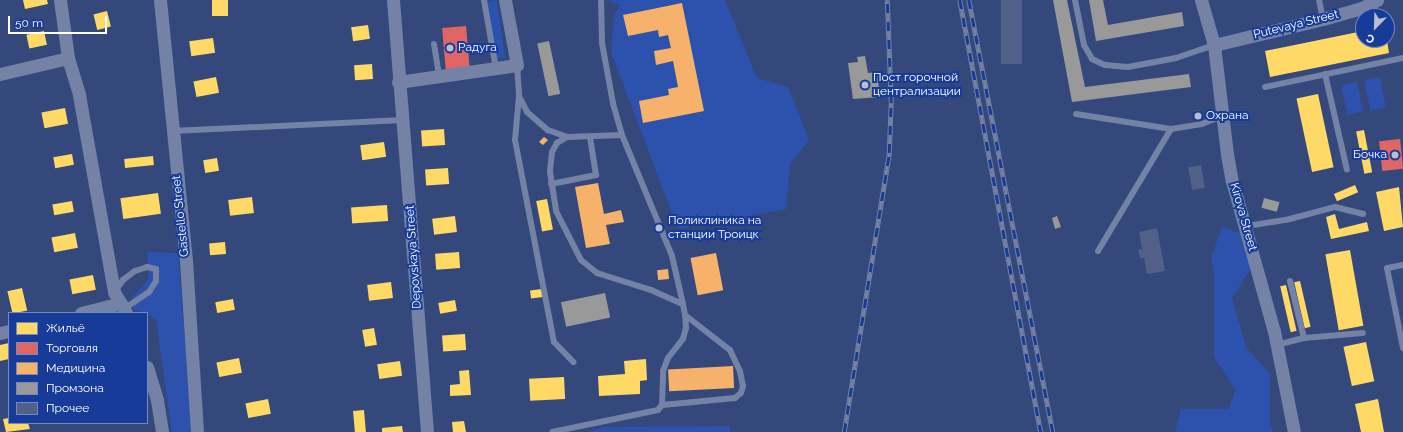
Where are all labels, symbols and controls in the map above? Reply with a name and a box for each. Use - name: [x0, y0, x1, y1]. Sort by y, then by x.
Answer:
- street label: Putevaya Street: [1252, 7, 1340, 43]
- scale bar: [10, 8, 109, 34]
- north arrow: [1355, 8, 1395, 48]
- text: 50 m: [15, 16, 43, 30]
- text: С: [1365, 31, 1377, 46]
- place label: Радуга: [458, 41, 497, 55]
- marker: Радуга: [445, 43, 455, 53]
- place label: Пост горочной централизации: [873, 71, 961, 99]
- marker: Пост горочной централизации: [860, 80, 870, 90]
- place label: Охрана: [1206, 109, 1249, 123]
- marker: Охрана: [1193, 111, 1203, 121]
- place label: Бочка: [1353, 148, 1387, 162]
- marker: Бочка: [1390, 150, 1400, 160]
- street label: Gastello Street: [170, 175, 192, 257]
- street label: Kirova Street: [1226, 181, 1260, 253]
- street label: Depovskaya Street: [403, 205, 425, 309]
- place label: Поликлиника на станции Троицк: [668, 214, 761, 242]
- marker: Поликлиника на станции Троицк: [653, 222, 665, 234]
- legend: [8, 312, 148, 424]
- text: Жильё: [46, 321, 85, 335]
- text: Торговля: [46, 341, 98, 355]
- text: Медицина: [46, 361, 105, 375]
- text: Промзона: [46, 381, 104, 395]
- text: Прочее: [46, 401, 89, 415]

